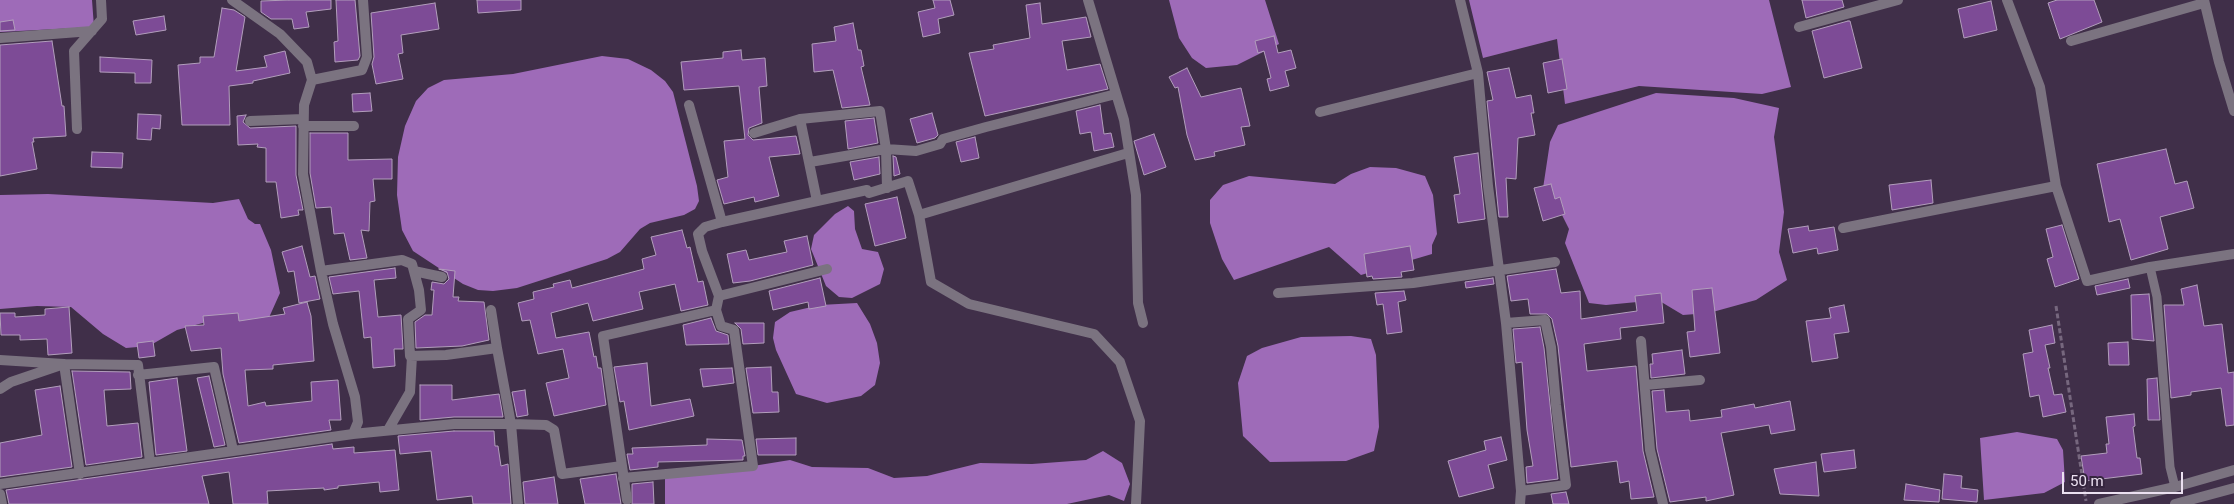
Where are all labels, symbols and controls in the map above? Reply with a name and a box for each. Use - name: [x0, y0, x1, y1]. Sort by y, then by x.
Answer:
- scale bar: [2064, 462, 2185, 494]
- text: 50 m: [2070, 472, 2104, 490]

